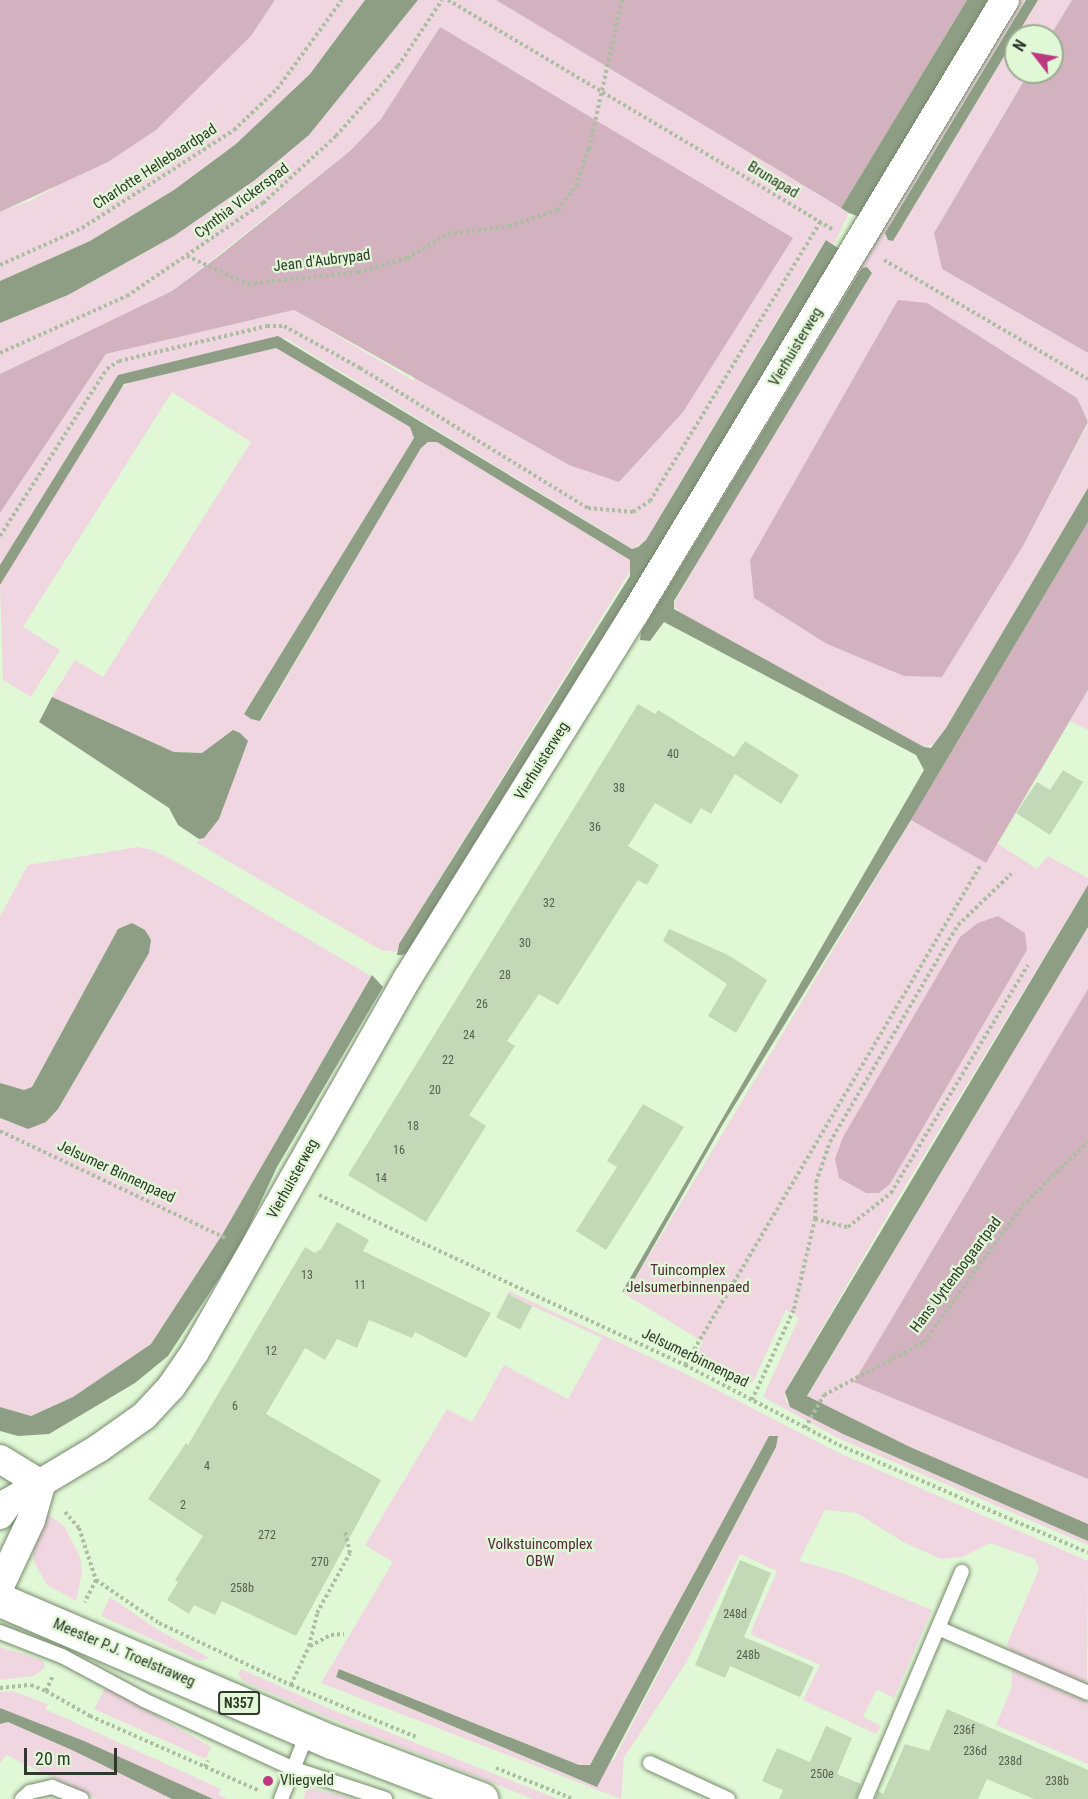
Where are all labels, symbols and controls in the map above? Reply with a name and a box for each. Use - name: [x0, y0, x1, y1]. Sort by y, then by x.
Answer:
- north arrow: [1004, 24, 1064, 84]
- text: N: [1009, 36, 1031, 55]
- street label: Charlotte Hellebaardpad: [90, 120, 220, 214]
- street label: Brunapad: [744, 158, 802, 202]
- street label: Cynthia Vickerspad: [191, 160, 293, 242]
- street label: Jean d'Aubrypad: [272, 246, 372, 276]
- street label: Vierhuisterweg: [765, 304, 827, 390]
- street label: Vierhuisterweg: [511, 719, 573, 803]
- house number: 40: [667, 748, 679, 762]
- house number: 38: [613, 782, 625, 796]
- house number: 36: [589, 821, 601, 835]
- house number: 32: [543, 897, 555, 911]
- house number: 30: [519, 937, 531, 951]
- house number: 28: [499, 969, 511, 983]
- house number: 26: [476, 998, 488, 1012]
- house number: 24: [463, 1029, 475, 1043]
- house number: 22: [442, 1054, 454, 1068]
- house number: 20: [429, 1084, 441, 1098]
- house number: 18: [407, 1120, 419, 1134]
- street label: Vierhuisterweg: [264, 1136, 322, 1222]
- street label: Jelsumer Binnenpaed: [54, 1137, 178, 1207]
- house number: 16: [393, 1144, 405, 1158]
- house number: 14: [375, 1172, 387, 1186]
- street label: Hans Uyttenbogaartpad: [907, 1214, 1005, 1336]
- park label: Tuincomplex Jelsumerbinnenpaed: [626, 1261, 750, 1296]
- house number: 13: [301, 1269, 313, 1283]
- house number: 11: [354, 1279, 366, 1293]
- street label: Jelsumerbinnenpad: [639, 1324, 751, 1392]
- house number: 12: [265, 1345, 277, 1359]
- house number: 6: [232, 1400, 238, 1414]
- house number: 4: [204, 1460, 210, 1474]
- house number: 2: [180, 1499, 186, 1513]
- house number: 272: [258, 1529, 276, 1543]
- park label: Volkstuincomplex OBW: [487, 1535, 593, 1570]
- house number: 270: [311, 1556, 329, 1570]
- house number: 258b: [230, 1582, 254, 1596]
- house number: 248d: [723, 1608, 747, 1622]
- street label: Meester P.J. Troelstraweg: [50, 1615, 198, 1691]
- house number: 248b: [736, 1649, 760, 1663]
- road number: N357: [218, 1692, 260, 1714]
- house number: 236f: [953, 1724, 975, 1738]
- scale bar: [27, 1736, 120, 1774]
- house number: 236d: [963, 1745, 987, 1759]
- text: 20 m: [35, 1748, 70, 1769]
- house number: 238d: [998, 1755, 1022, 1769]
- house number: 250e: [810, 1768, 834, 1782]
- place label: Vliegveld: [280, 1772, 334, 1790]
- marker: Vliegveld: [261, 1774, 275, 1788]
- house number: 238b: [1045, 1775, 1069, 1789]

